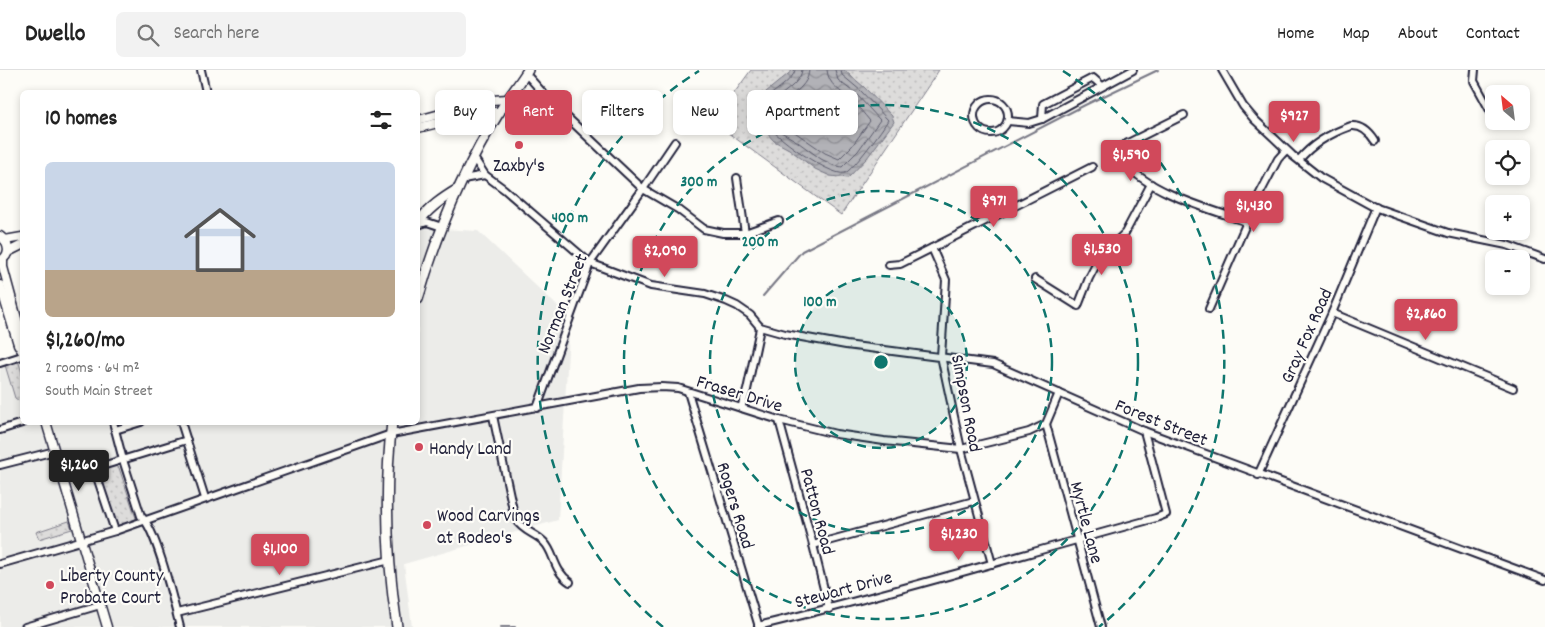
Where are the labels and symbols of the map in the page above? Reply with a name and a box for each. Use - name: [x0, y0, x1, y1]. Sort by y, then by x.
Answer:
- north arrow: [1485, 85, 1530, 130]
- pin: $927: [1264, 100, 1324, 143]
- marker: Zaxby's: [513, 139, 525, 151]
- pin: $1,590: [1090, 140, 1172, 182]
- place label: Zaxby's: [493, 154, 545, 181]
- text: 300 m: [681, 172, 717, 194]
- pin: $971: [964, 186, 1024, 228]
- pin: $1,430: [1213, 190, 1295, 233]
- text: 400 m: [552, 208, 588, 230]
- text: 200 m: [742, 232, 778, 254]
- pin: $1,530: [1061, 234, 1143, 276]
- pin: $2,090: [624, 236, 706, 278]
- street label: Norman Street: [532, 250, 597, 359]
- street label: Gray Fox Road: [1275, 285, 1341, 388]
- text: 100 m: [803, 292, 837, 314]
- pin: $2,860: [1385, 298, 1467, 341]
- centre of rings: [872, 353, 890, 371]
- street label: Simpson Road: [942, 353, 987, 455]
- street label: Fraser Drive: [693, 369, 785, 421]
- street label: Forest Street: [1110, 393, 1211, 455]
- place label: Handy Land: [429, 437, 512, 464]
- marker: Handy Land: [413, 441, 425, 453]
- pin: $1,260: [38, 450, 120, 492]
- street label: Rogers Road: [708, 459, 760, 553]
- street label: Patton Road: [791, 466, 840, 558]
- street label: Myrtle Lane: [1061, 479, 1109, 567]
- place label: Wood Carvings at Rodeo's: [437, 504, 540, 553]
- pin: $1,230: [918, 518, 1000, 561]
- marker: Wood Carvings at Rodeo's: [421, 519, 433, 531]
- pin: $1,100: [239, 534, 321, 576]
- place label: Liberty County Probate Court: [60, 564, 164, 613]
- street label: Stewart Drive: [792, 565, 896, 617]
- marker: Liberty County Probate Court: [44, 579, 56, 591]

